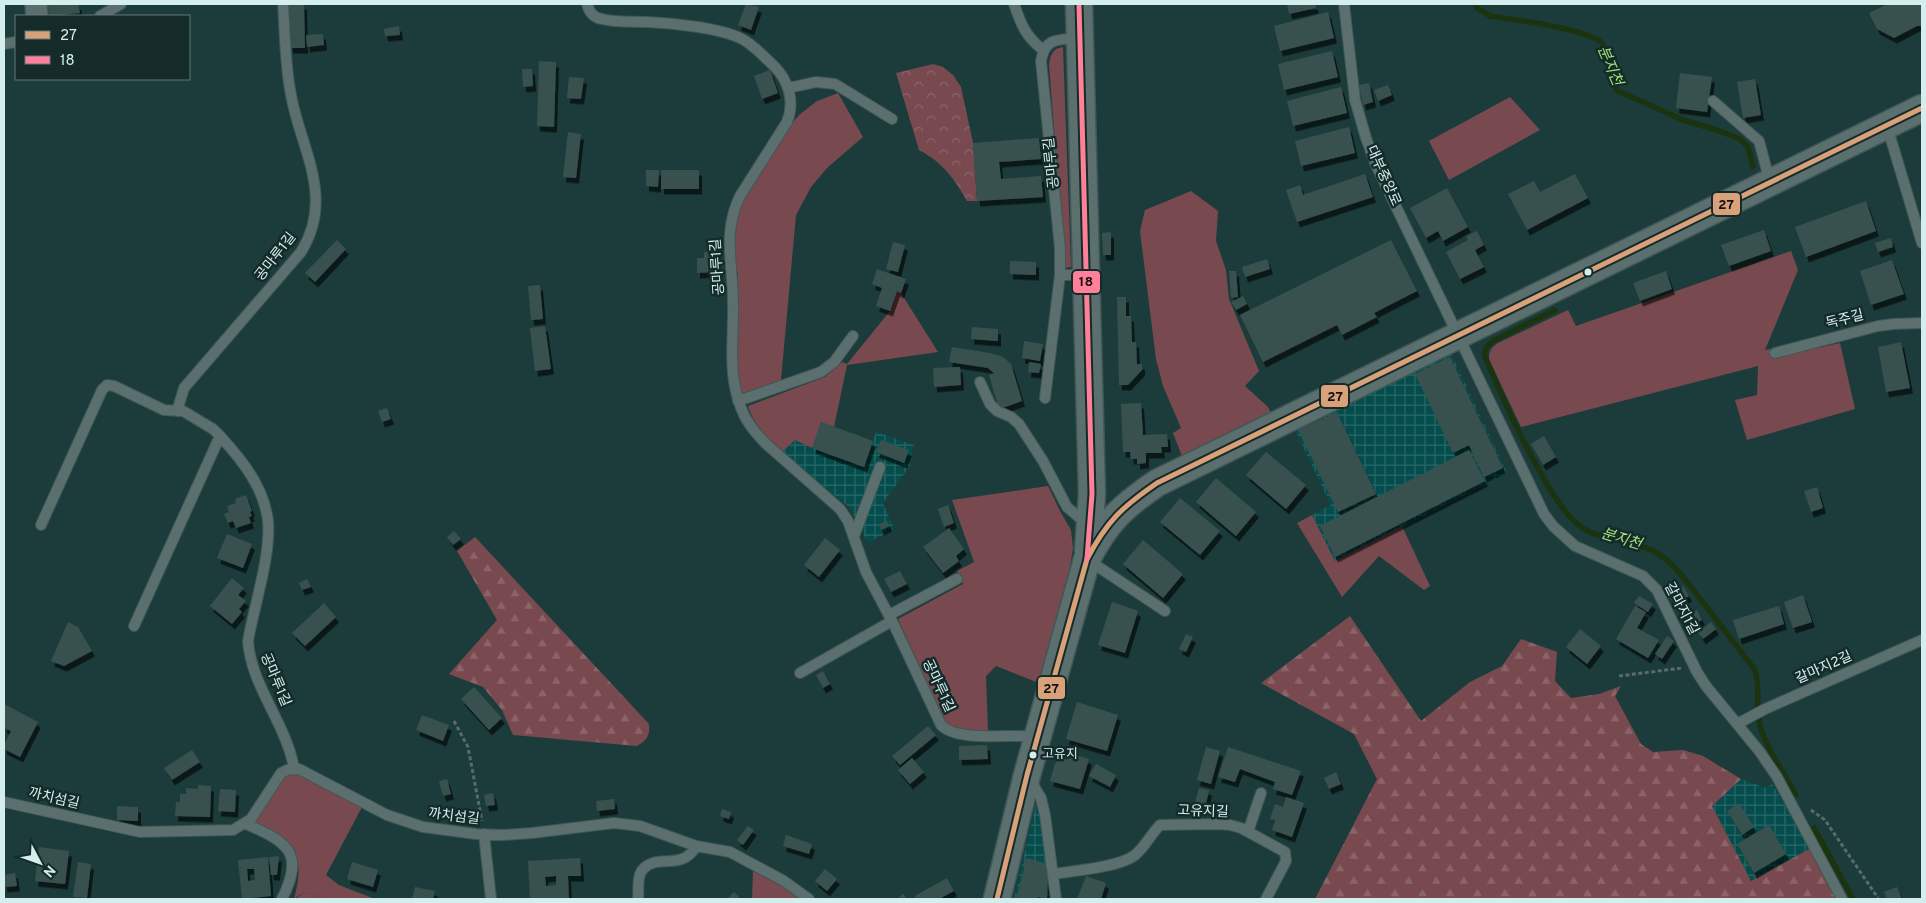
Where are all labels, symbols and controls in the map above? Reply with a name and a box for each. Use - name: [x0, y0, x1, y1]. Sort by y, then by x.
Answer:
- legend: [15, 15, 190, 80]
- text: 27: [60, 27, 77, 46]
- water label: 분지천: [1592, 43, 1627, 91]
- text: 18: [60, 52, 75, 71]
- street label: 공마루길: [1041, 136, 1063, 190]
- street label: 대부중앙로: [1362, 143, 1404, 209]
- line badge: 27: [1712, 192, 1741, 216]
- text: 27: [1718, 197, 1734, 214]
- street label: 공마루1길: [252, 229, 300, 285]
- street label: 공마루1길: [708, 238, 728, 296]
- unlabelled marker: [1583, 267, 1593, 277]
- line badge: 18: [1072, 270, 1101, 294]
- text: 18: [1079, 274, 1093, 291]
- street label: 독주길: [1824, 307, 1866, 333]
- line badge: 27: [1320, 384, 1349, 408]
- text: 27: [1327, 389, 1343, 406]
- water label: 분지천: [1598, 525, 1646, 556]
- street label: 갈마지1길: [1660, 580, 1702, 638]
- street label: 갈마지2길: [1793, 648, 1855, 688]
- street label: 공마루1길: [256, 651, 294, 709]
- street label: 공마루1길: [918, 657, 958, 715]
- line badge: 27: [1037, 676, 1066, 700]
- text: 27: [1043, 681, 1059, 698]
- place label: 고유지: [1042, 747, 1078, 763]
- marker: 고유지: [1028, 750, 1038, 760]
- street label: 까치섬길: [27, 785, 81, 813]
- street label: 고유지길: [1177, 803, 1229, 821]
- street label: 까치섬길: [427, 805, 481, 829]
- north arrow: [15, 838, 65, 888]
- text: N: [39, 861, 58, 880]

